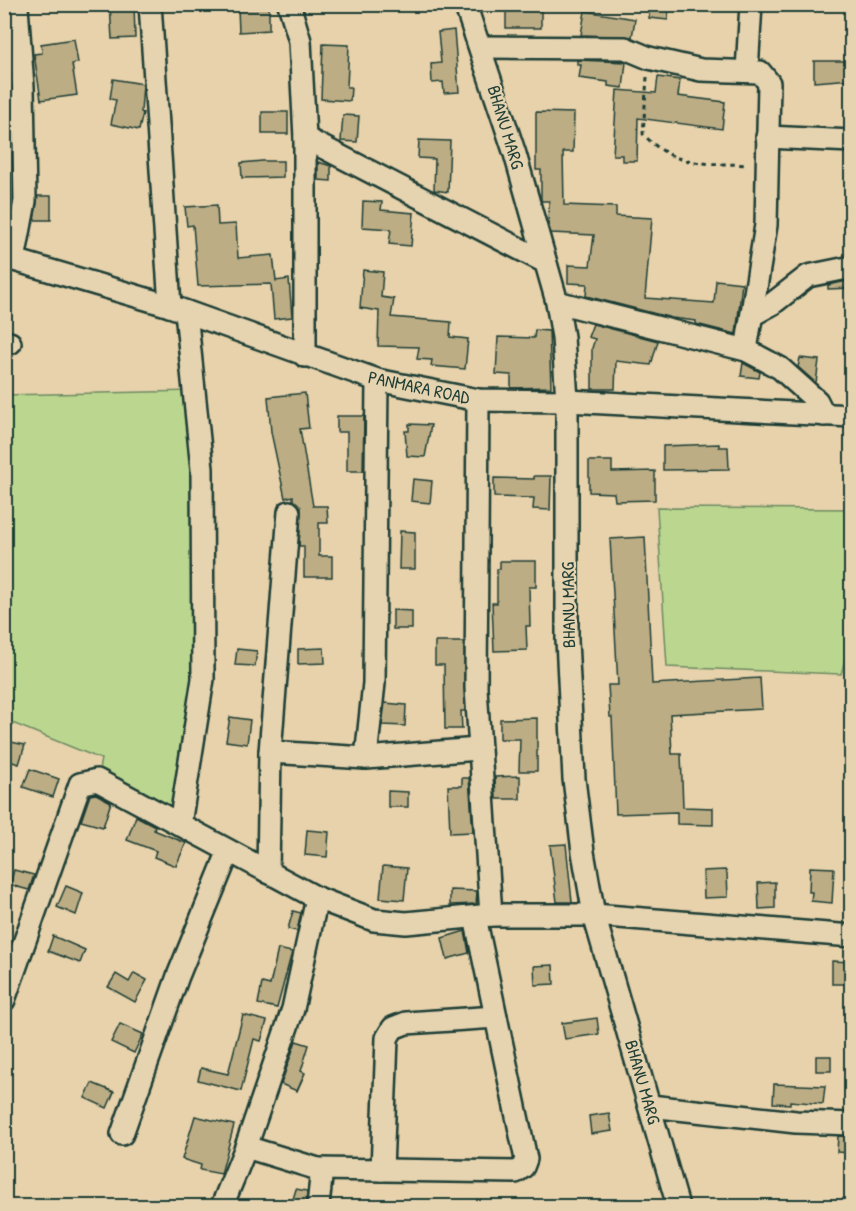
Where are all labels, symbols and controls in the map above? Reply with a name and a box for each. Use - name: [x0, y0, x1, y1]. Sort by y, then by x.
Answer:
- street label: BHANU MARG: [481, 82, 531, 172]
- street label: PANMARA ROAD: [366, 364, 472, 410]
- street label: BHANU MARG: [555, 561, 581, 648]
- street label: BHANU MARG: [619, 1037, 667, 1127]

